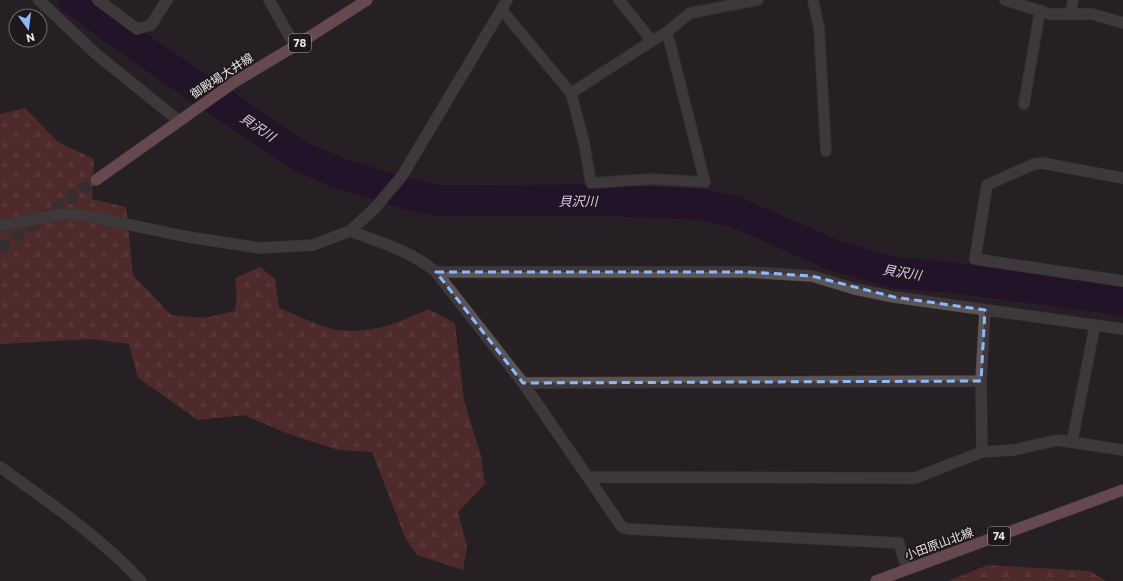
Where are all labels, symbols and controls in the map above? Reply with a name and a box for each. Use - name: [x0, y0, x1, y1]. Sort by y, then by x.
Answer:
- north arrow: [8, 8, 48, 48]
- text: N: [25, 31, 36, 45]
- road number: 78: [289, 34, 311, 52]
- street label: 御殿場大井線: [187, 50, 255, 101]
- water label: 貝沢川: [237, 109, 280, 146]
- water label: 貝沢川: [558, 193, 599, 209]
- water label: 貝沢川: [881, 261, 924, 283]
- street label: 小田原山北線: [902, 524, 975, 562]
- road number: 74: [988, 527, 1010, 545]

